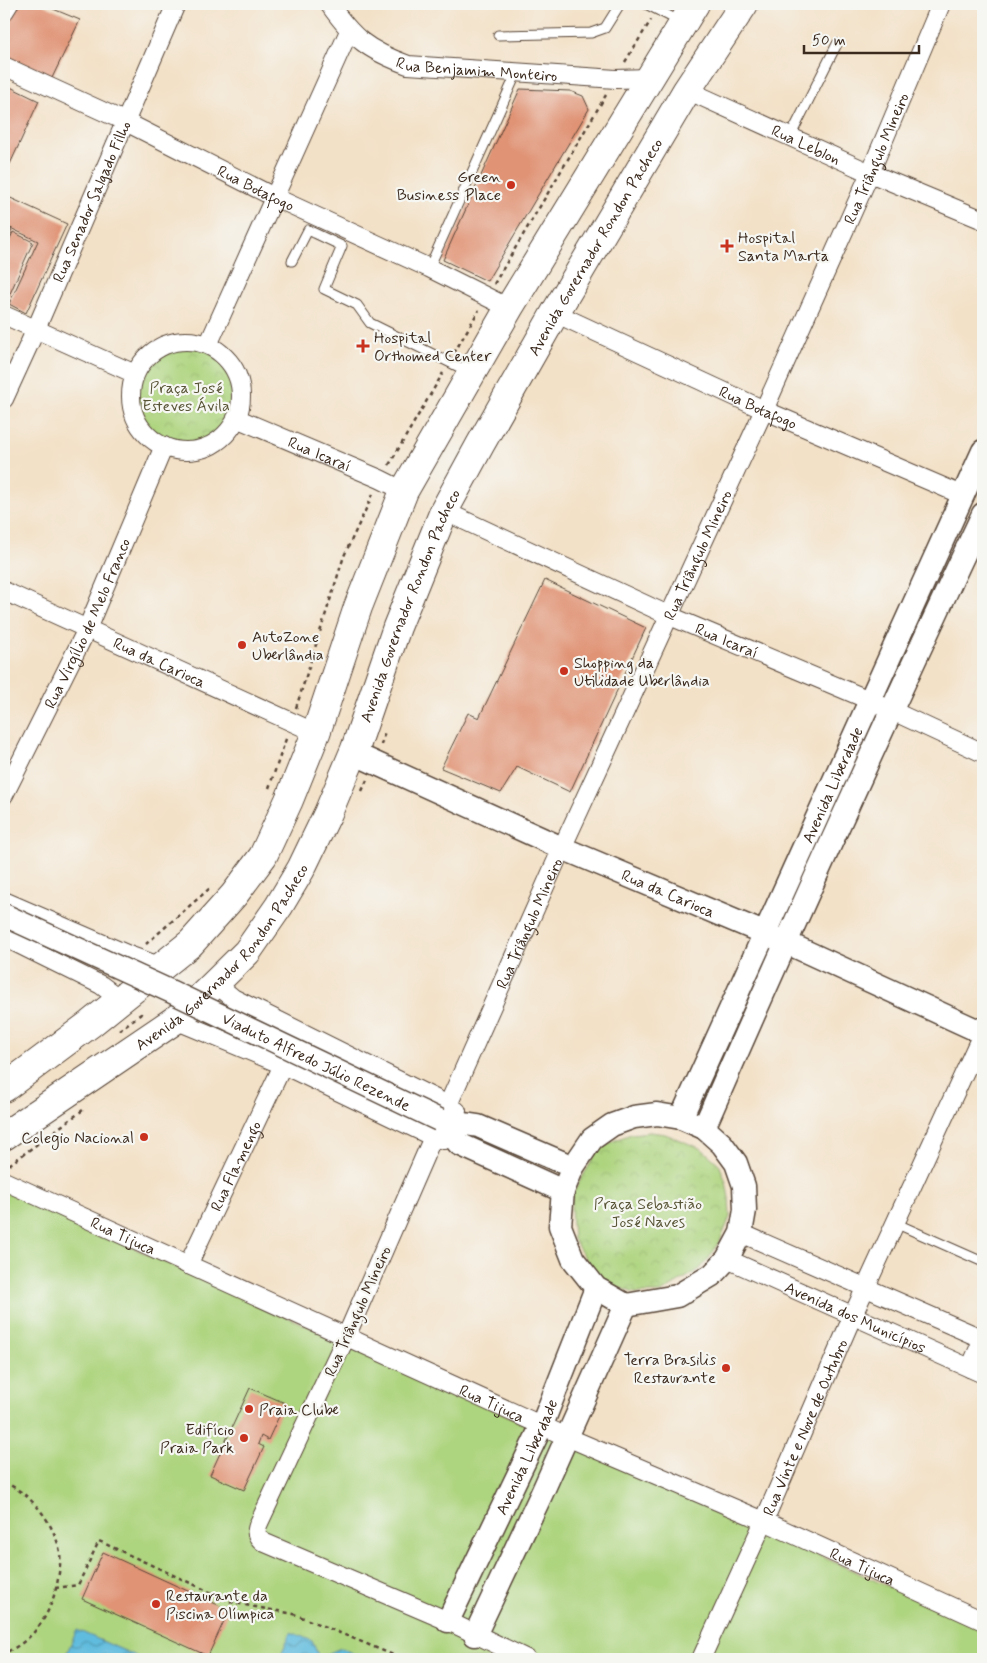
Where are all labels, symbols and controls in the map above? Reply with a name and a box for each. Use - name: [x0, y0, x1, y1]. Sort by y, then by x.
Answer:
- scale bar: [804, 22, 920, 54]
- text: 50 m: [812, 31, 846, 51]
- street label: Rua Benjamim Monteiro: [392, 52, 558, 87]
- street label: Rua Triângulo Mineiro: [839, 90, 915, 228]
- street label: Rua Senador Salgado Filho: [48, 118, 136, 286]
- street label: Rua Leblon: [768, 121, 844, 170]
- street label: Avenida Governador Rondon Pacheco: [524, 135, 668, 360]
- street label: Rua Botafogo: [213, 161, 298, 217]
- place label: Green Business Place: [397, 167, 501, 206]
- marker: Green Business Place: [505, 179, 517, 191]
- place label: Hospital Santa Marta: [738, 228, 829, 267]
- marker: Hospital Santa Marta: [720, 239, 734, 253]
- place label: Hospital Orthomed Center: [374, 328, 492, 367]
- marker: Hospital Orthomed Center: [356, 339, 370, 353]
- park label: Praça José Esteves Ávila: [142, 378, 230, 417]
- street label: Rua Botafogo: [715, 382, 800, 435]
- street label: Rua Icaraí: [284, 432, 354, 478]
- street label: Avenida Governador Rondon Pacheco: [356, 486, 466, 726]
- street label: Rua Triângulo Mineiro: [659, 487, 738, 624]
- street label: Rua Virgílio de Melo Franco: [40, 535, 136, 712]
- street label: Rua Icaraí: [692, 619, 761, 664]
- place label: AutoZone Uberlândia: [252, 627, 324, 666]
- street label: Rua da Carioca: [109, 633, 209, 693]
- marker: AutoZone Uberlândia: [236, 639, 248, 651]
- place label: Shopping da Utilidade Uberlândia: [574, 653, 710, 692]
- marker: Shopping da Utilidade Uberlândia: [558, 665, 570, 677]
- street label: Avenida Liberdade: [798, 724, 869, 847]
- street label: Rua Triângulo Mineiro: [492, 855, 568, 992]
- street label: Avenida Governador Rondon Pacheco: [132, 861, 314, 1056]
- street label: Rua da Carioca: [618, 865, 718, 923]
- street label: Viaduto Alfredo Júlio Rezende: [218, 1008, 414, 1117]
- street label: Rua Flamengo: [206, 1118, 267, 1215]
- place label: Colegio Nacional: [21, 1128, 134, 1150]
- marker: Colegio Nacional: [138, 1131, 150, 1143]
- park label: Praça Sebastião José Naves: [594, 1194, 702, 1233]
- street label: Rua Tijuca: [87, 1213, 159, 1261]
- street label: Rua Triângulo Mineiro: [320, 1243, 398, 1381]
- street label: Avenida dos Municípios: [781, 1277, 929, 1359]
- street label: Rua Vinte e Nove de Outubro: [759, 1336, 853, 1519]
- place label: Terra Brasilis Restaurante: [624, 1350, 716, 1389]
- marker: Terra Brasilis Restaurante: [720, 1362, 732, 1374]
- street label: Rua Tijuca: [455, 1380, 527, 1428]
- street label: Avenida Liberdade: [491, 1396, 563, 1519]
- place label: Praia Clube: [259, 1400, 340, 1421]
- marker: Praia Clube: [243, 1403, 255, 1415]
- place label: Edifício Praia Park: [160, 1420, 234, 1459]
- marker: Edifício Praia Park: [238, 1432, 250, 1444]
- street label: Rua Tijuca: [826, 1543, 898, 1591]
- place label: Restaurante da Piscina Olímpica: [166, 1586, 275, 1625]
- marker: Restaurante da Piscina Olímpica: [150, 1598, 162, 1610]

